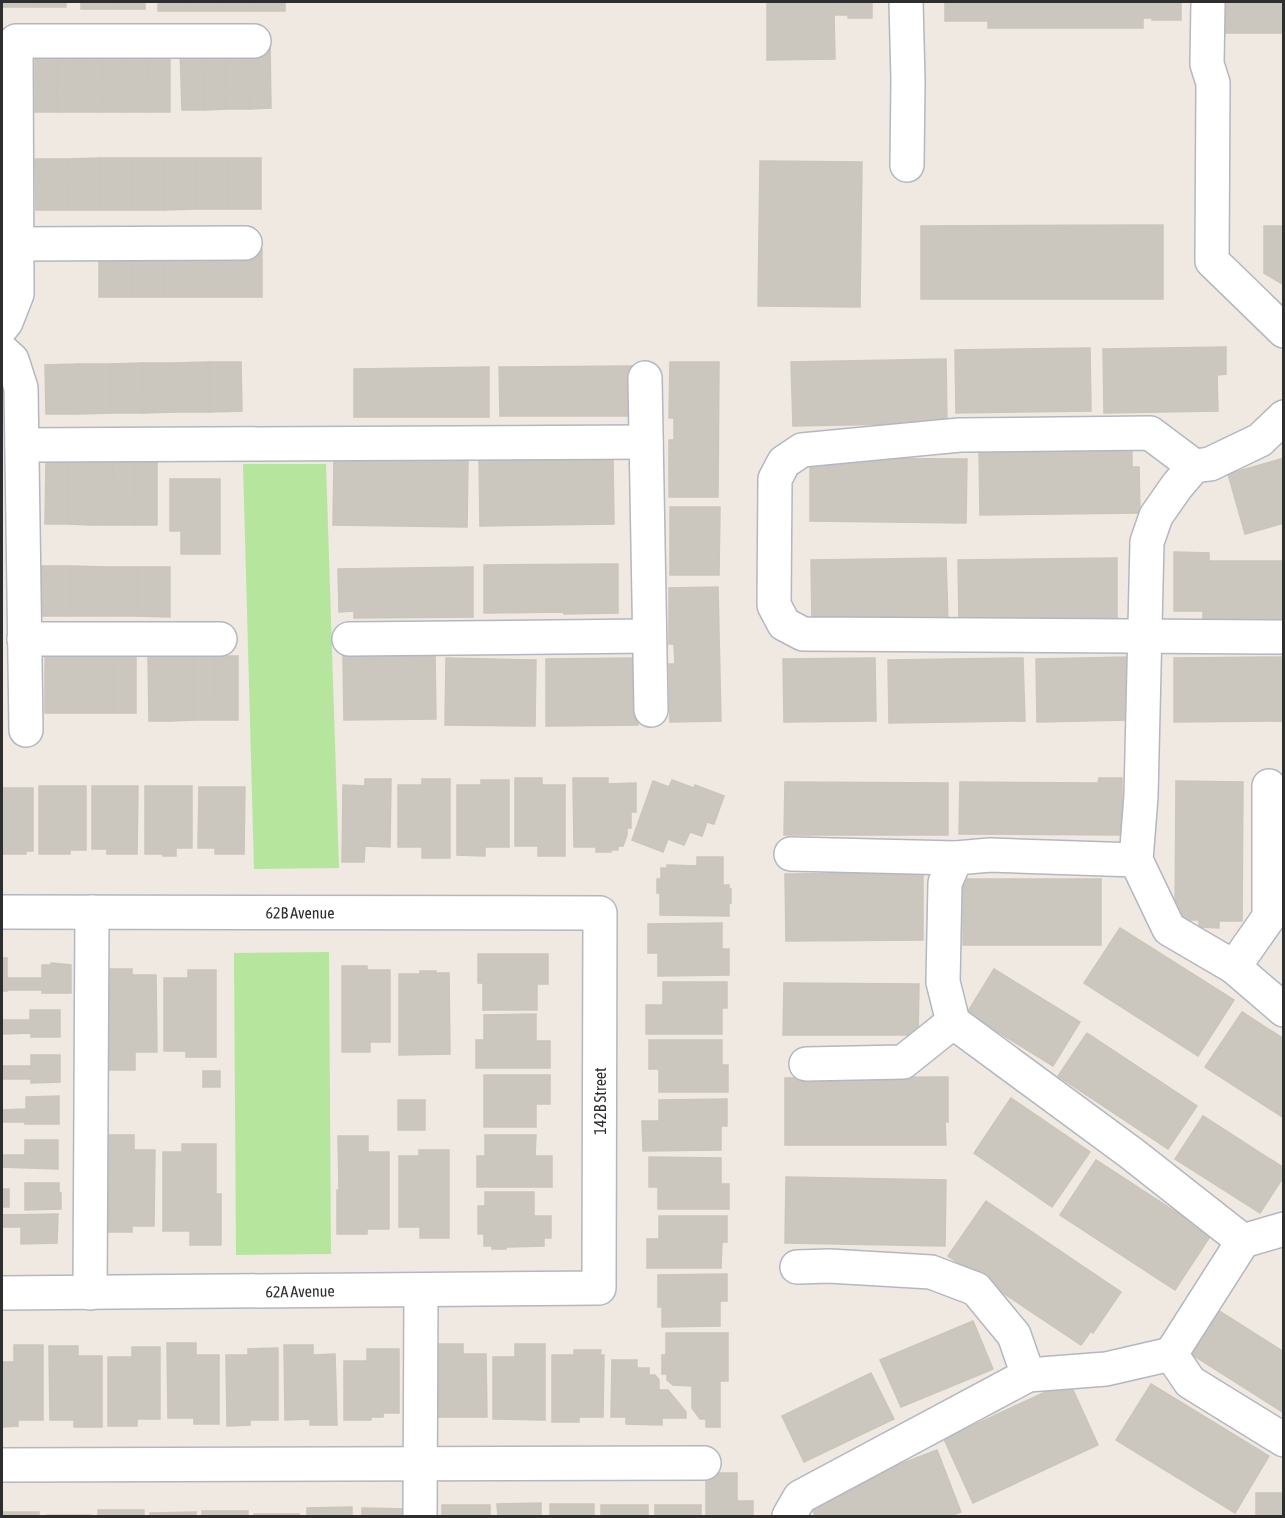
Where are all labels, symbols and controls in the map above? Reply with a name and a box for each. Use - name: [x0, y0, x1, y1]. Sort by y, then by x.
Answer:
- street label: 62B Avenue: [265, 903, 335, 922]
- street label: 142B Street: [591, 1067, 609, 1135]
- street label: 62A Avenue: [265, 1281, 335, 1301]

